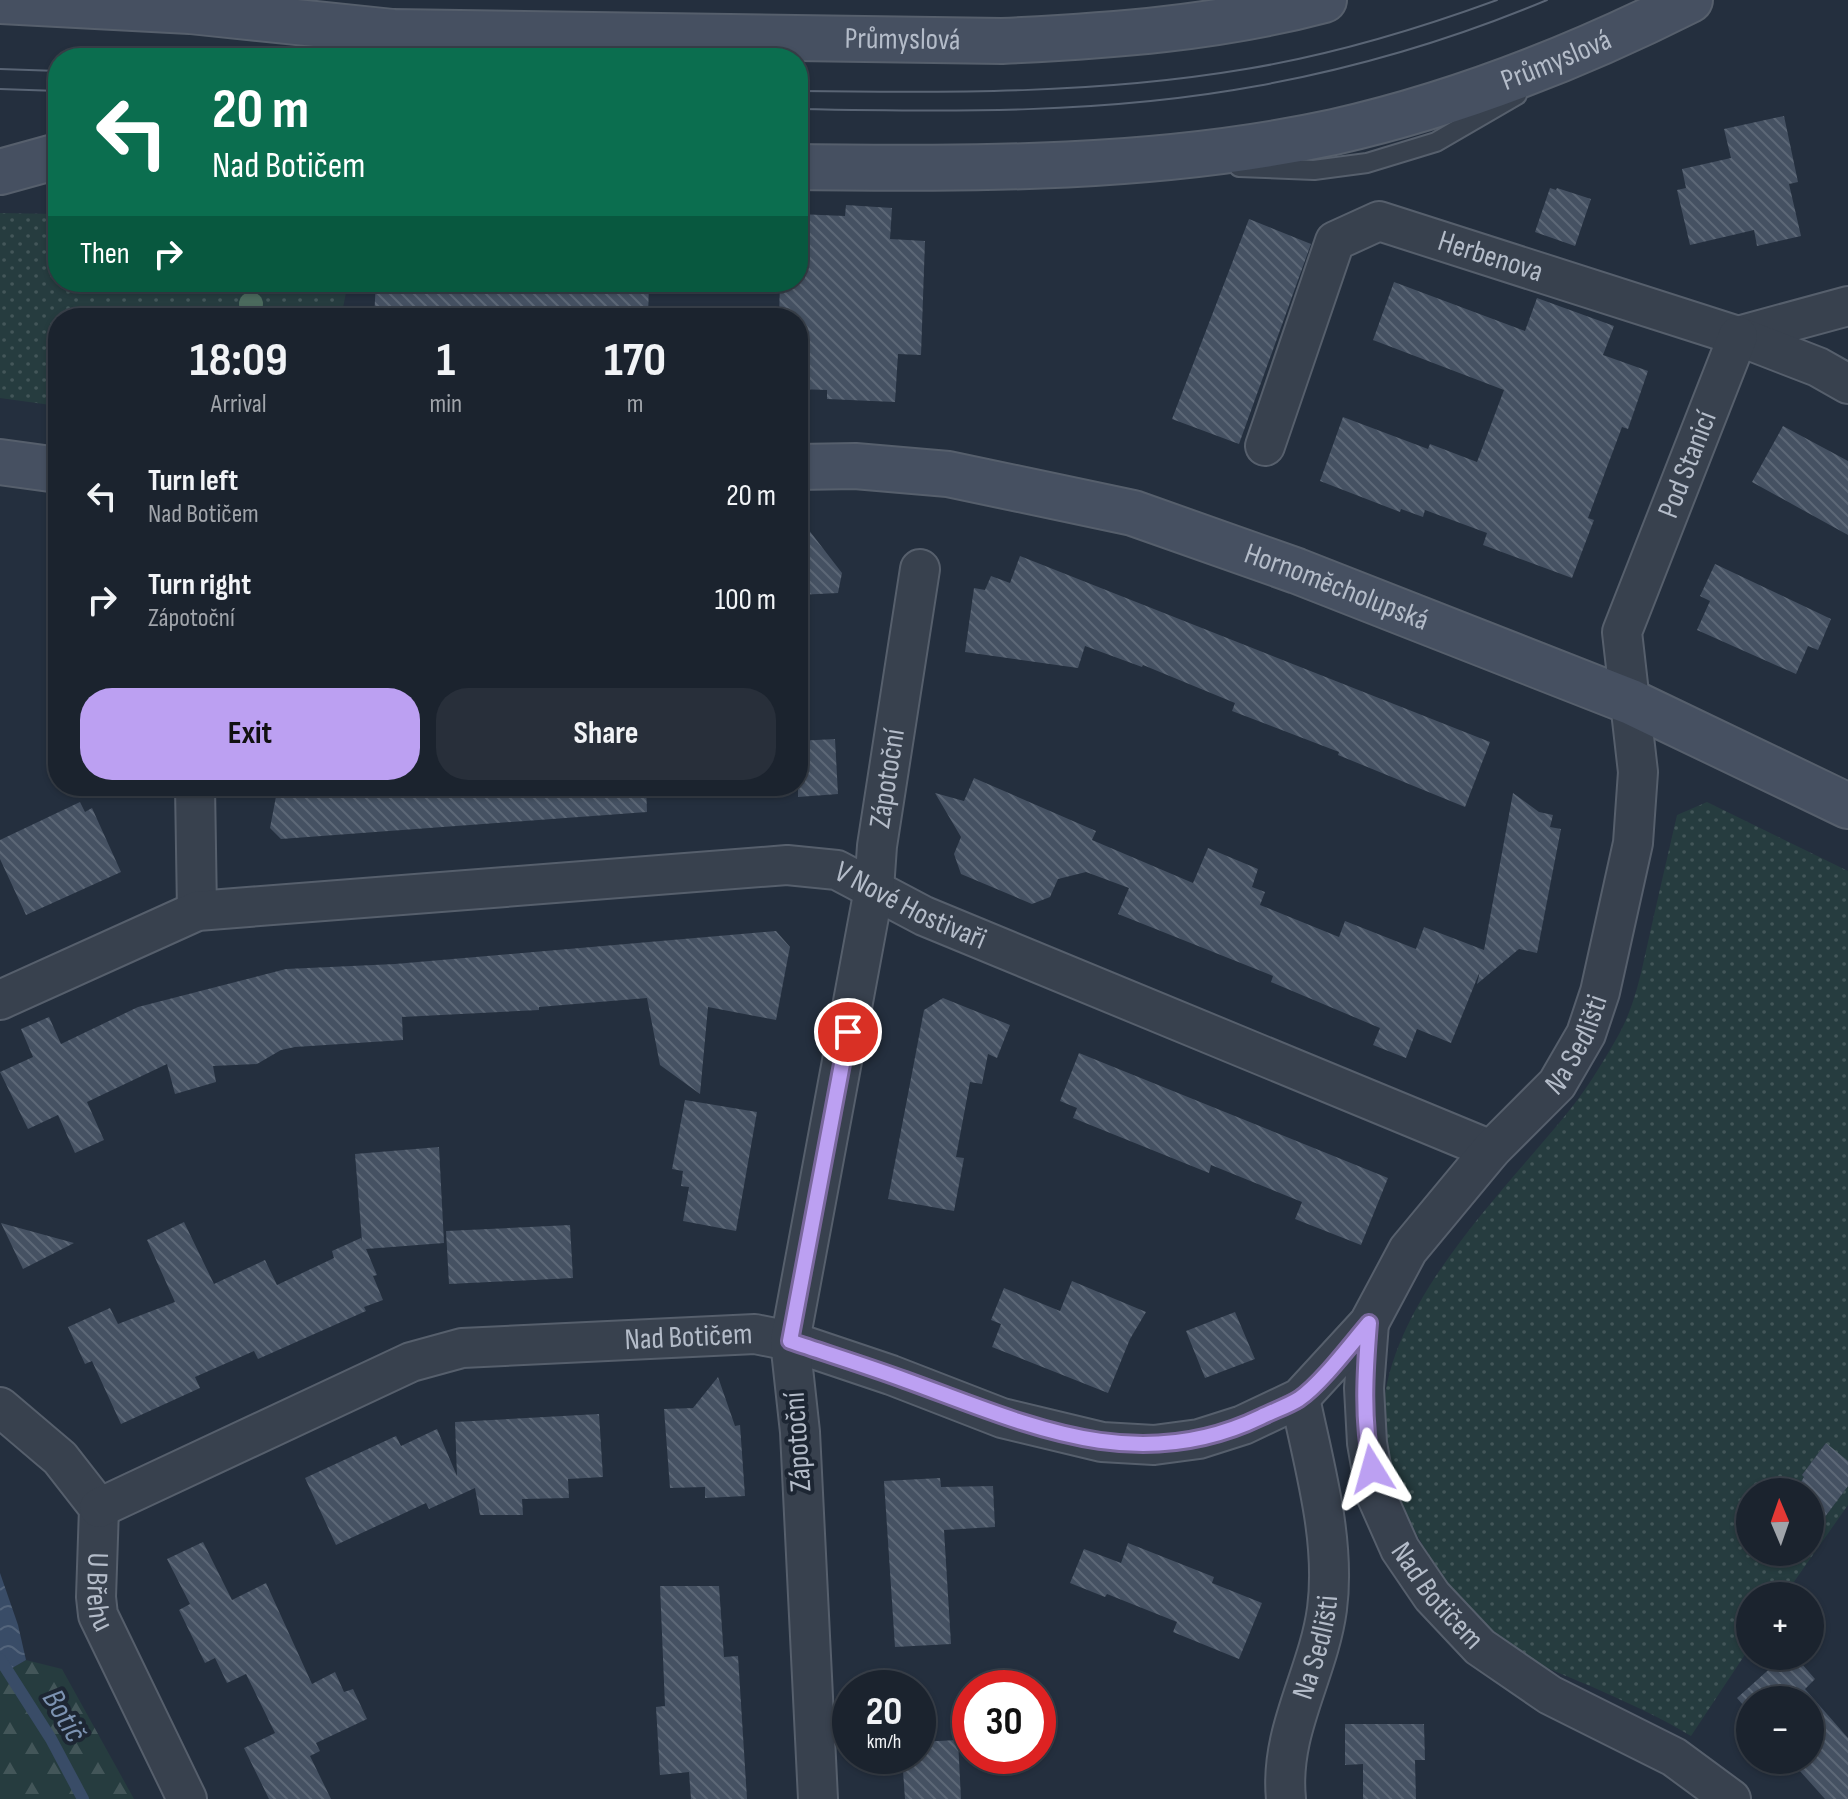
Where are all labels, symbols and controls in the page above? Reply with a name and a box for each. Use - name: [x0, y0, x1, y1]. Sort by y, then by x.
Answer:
- street label: Průmyslová: [844, 21, 961, 58]
- street label: Průmyslová: [1496, 22, 1617, 99]
- text: 20 m: [212, 77, 309, 144]
- icon: left: [80, 80, 184, 184]
- text: Nad Botičem: [212, 145, 365, 188]
- street label: Herbenova: [1433, 223, 1548, 290]
- icon: right: [146, 232, 190, 276]
- text: Then: [80, 236, 130, 272]
- text: 18:09: [190, 332, 288, 389]
- text: 1: [436, 332, 455, 389]
- text: 170: [604, 332, 666, 389]
- text: Arrival: [211, 389, 267, 420]
- text: min: [430, 389, 462, 420]
- text: m: [627, 389, 643, 420]
- street label: Pod Stanicí: [1650, 406, 1725, 523]
- text: Turn left: [148, 463, 238, 499]
- icon: left: [80, 474, 124, 518]
- text: 20 m: [726, 478, 776, 514]
- text: Nad Botičem: [148, 499, 259, 530]
- street label: Hornoměcholupská: [1239, 536, 1434, 639]
- text: Turn right: [148, 567, 251, 603]
- icon: right: [80, 578, 124, 622]
- text: 100 m: [715, 582, 776, 618]
- text: Zápotoční: [148, 603, 235, 634]
- button: Exit: [80, 688, 420, 780]
- button: Share: [436, 688, 776, 780]
- street label: Zápotoční: [862, 726, 913, 831]
- street label: V Nové Hostivaři: [828, 854, 991, 958]
- street label: Na Sedlišti: [1538, 990, 1616, 1103]
- pin: [814, 998, 882, 1066]
- icon: arrive: [826, 1010, 870, 1054]
- street label: Nad Botičem: [624, 1316, 753, 1358]
- street label: Zápotoční: [777, 1390, 819, 1493]
- position arrow: [1330, 1427, 1414, 1511]
- north arrow: [1736, 1478, 1824, 1566]
- map controls: [1736, 1478, 1824, 1774]
- street label: Nad Botičem: [1383, 1535, 1491, 1657]
- street label: U Břehu: [78, 1552, 121, 1637]
- button: +: [1736, 1582, 1824, 1670]
- street label: Na Sedlišti: [1285, 1594, 1346, 1704]
- speed limit sign: 30: [952, 1670, 1056, 1774]
- water label: Botič: [33, 1682, 95, 1750]
- button: −: [1736, 1686, 1824, 1774]
- text: 20: [866, 1688, 902, 1736]
- text: km/h: [867, 1730, 901, 1754]

